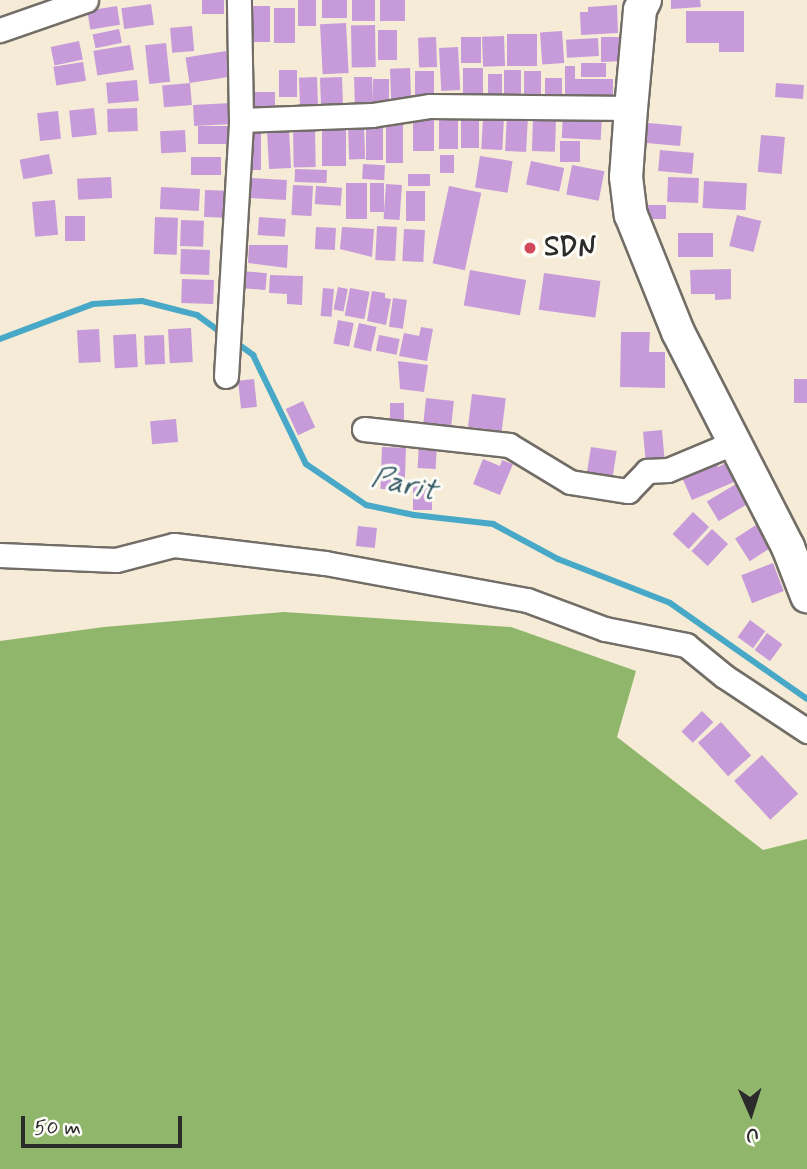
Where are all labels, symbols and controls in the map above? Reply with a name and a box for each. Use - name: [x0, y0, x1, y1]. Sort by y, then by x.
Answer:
- place label: SDN: [544, 231, 596, 265]
- marker: SDN: [522, 240, 538, 256]
- water label: Parit: [368, 460, 440, 510]
- north arrow: [716, 1078, 786, 1148]
- scale bar: [24, 1102, 186, 1146]
- text: 50 m: [34, 1114, 81, 1142]
- text: U: [745, 1122, 759, 1147]

